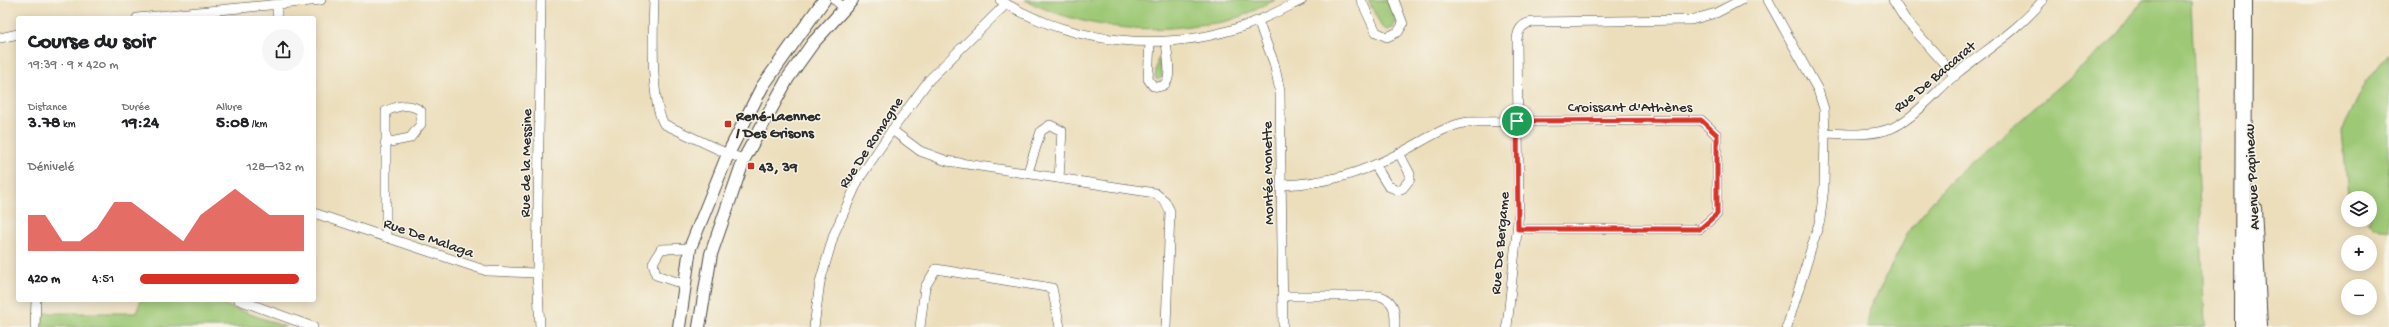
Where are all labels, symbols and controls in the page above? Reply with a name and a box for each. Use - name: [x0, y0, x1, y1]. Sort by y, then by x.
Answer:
- button: share: [262, 29, 304, 71]
- text: Course du soir: [28, 30, 155, 56]
- street label: Rue De Baccarat: [1891, 37, 1981, 117]
- text: 19:39 · 9 × 420 m: [28, 58, 119, 73]
- street label: Rue De Romagne: [835, 94, 908, 192]
- street label: Croissant d'Athènes: [1568, 99, 1693, 117]
- text: Distance: [28, 102, 67, 114]
- text: Durée: [122, 102, 150, 114]
- text: Allure: [216, 102, 242, 114]
- pin: [1500, 104, 1534, 138]
- street label: Rue de la Messine: [517, 108, 537, 218]
- place label: René-Laennec / Des Grisons: [735, 108, 821, 143]
- icon: arrive: [1506, 110, 1528, 132]
- text: 3.78: [28, 114, 60, 134]
- text: 19:24: [122, 114, 159, 134]
- text: 5:08: [216, 114, 249, 134]
- text: km: [60, 119, 76, 131]
- text: /km: [249, 119, 267, 131]
- marker: René-Laennec / Des Grisons: [723, 119, 733, 129]
- street label: Montée Monette: [1259, 121, 1279, 225]
- street label: Avenue Papineau: [2241, 123, 2265, 230]
- place label: 43, 39: [758, 159, 798, 177]
- text: Dénivelé: [28, 160, 74, 175]
- text: 128–132 m: [247, 160, 304, 175]
- marker: 43, 39: [746, 161, 756, 171]
- street label: Rue De Bergame: [1488, 191, 1514, 295]
- map controls: [2341, 191, 2377, 315]
- button: layers: [2341, 191, 2377, 227]
- street label: Rue De Malaga: [381, 215, 477, 263]
- button: +: [2341, 235, 2377, 271]
- text: 420 m: [28, 272, 60, 287]
- text: 4:51: [92, 272, 114, 287]
- button: −: [2341, 279, 2377, 315]

